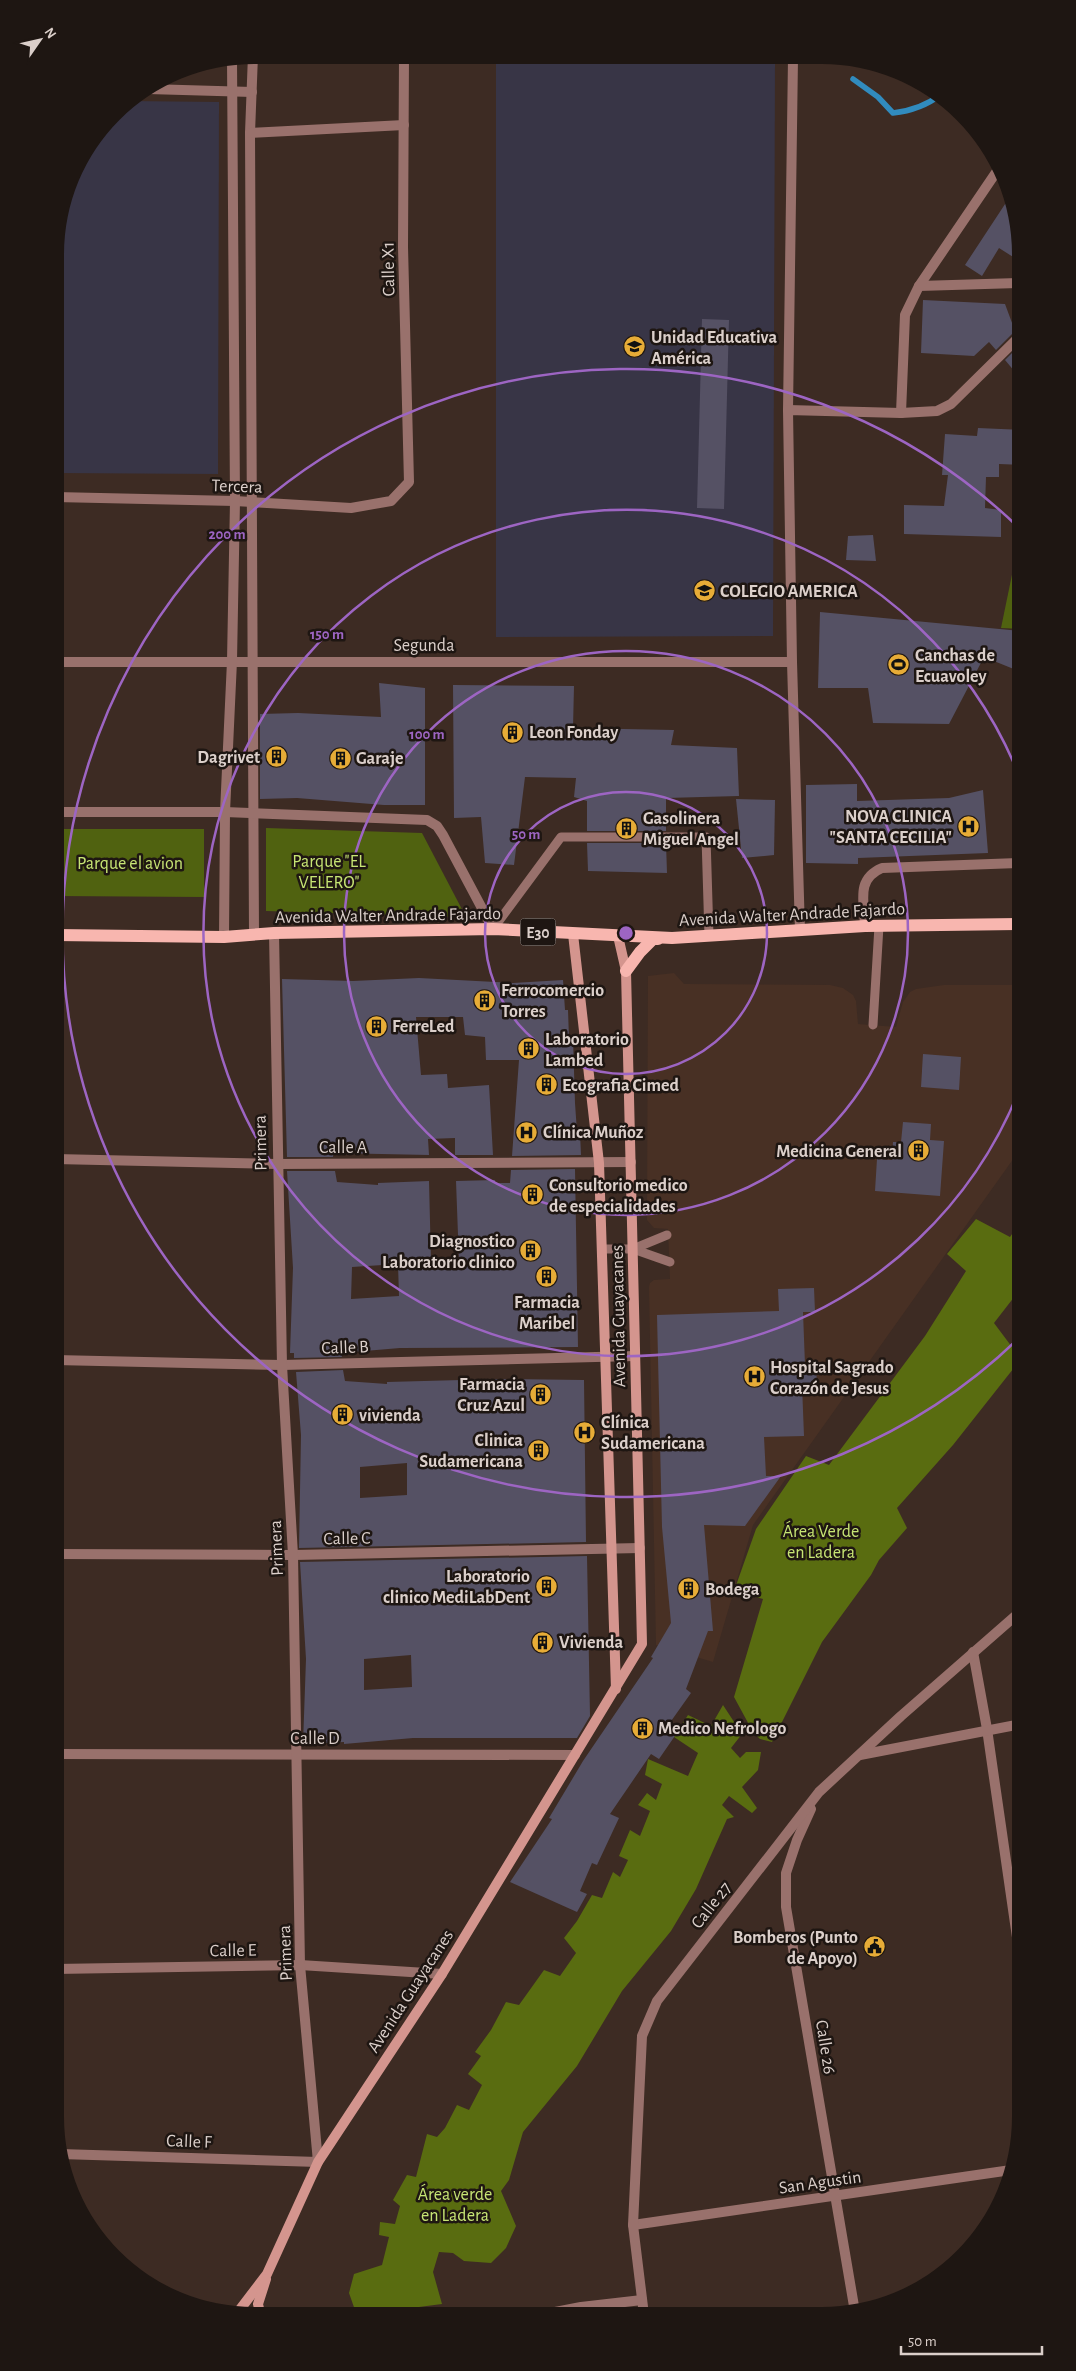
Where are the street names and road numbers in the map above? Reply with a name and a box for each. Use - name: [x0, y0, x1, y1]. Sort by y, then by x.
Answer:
- street label: Calle X1: [380, 241, 398, 297]
- street label: Tercera: [211, 477, 263, 497]
- street label: Segunda: [394, 637, 454, 655]
- street label: Avenida Walter Andrade Fajardo: [679, 900, 906, 930]
- street label: Avenida Walter Andrade Fajardo: [275, 905, 501, 927]
- road number: E30: [520, 919, 556, 946]
- street label: Primera: [252, 1115, 270, 1171]
- street label: Calle A: [319, 1139, 368, 1157]
- street label: Avenida Guayacanes: [609, 1245, 629, 1387]
- street label: Calle B: [321, 1338, 369, 1358]
- street label: Primera: [267, 1520, 287, 1576]
- street label: Calle C: [323, 1530, 371, 1548]
- street label: Calle D: [290, 1730, 340, 1748]
- street label: Calle 27: [688, 1879, 735, 1932]
- street label: Primera: [276, 1925, 296, 1981]
- street label: Avenida Guayacanes: [364, 1927, 457, 2056]
- street label: Calle E: [210, 1942, 257, 1960]
- street label: Calle 26: [812, 2019, 838, 2075]
- street label: Calle F: [166, 2132, 212, 2152]
- street label: San Agustin: [778, 2168, 862, 2198]

